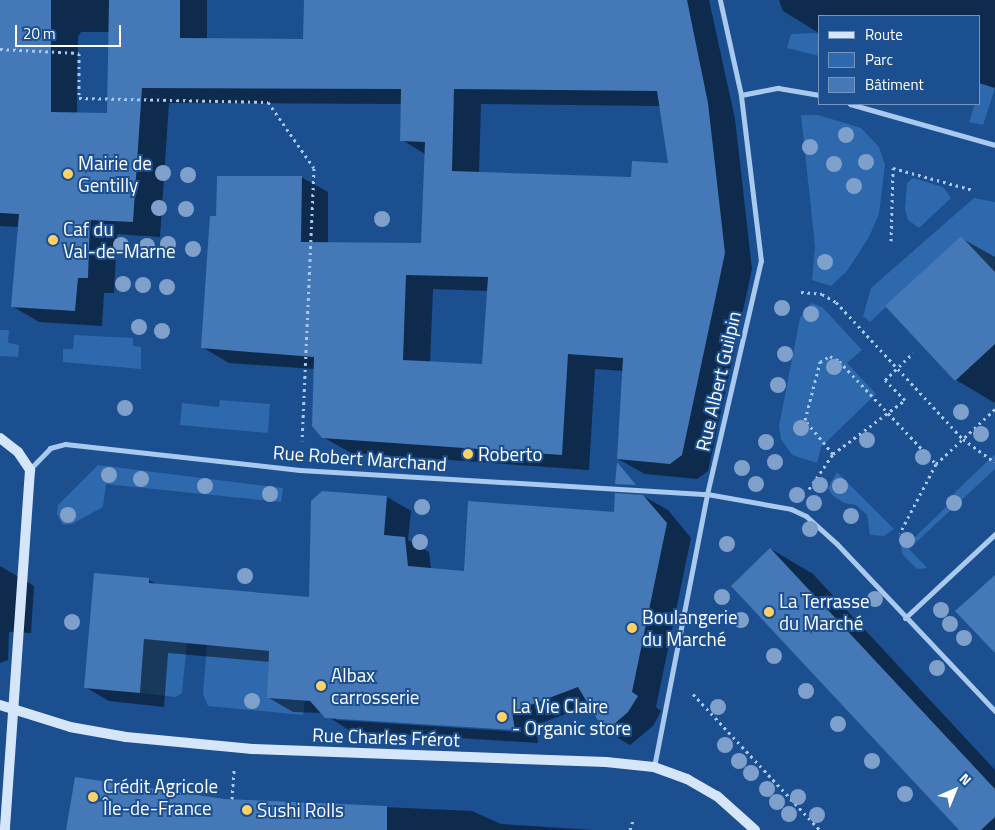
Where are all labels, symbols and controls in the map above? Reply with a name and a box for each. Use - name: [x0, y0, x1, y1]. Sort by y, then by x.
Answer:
- scale bar: [18, 15, 124, 47]
- legend: [818, 15, 980, 105]
- text: 20 m: [23, 22, 56, 45]
- text: Route: [865, 23, 903, 46]
- text: Parc: [865, 48, 893, 71]
- text: Bâtiment: [865, 73, 924, 96]
- place label: Mairie de Gentilly: [78, 152, 152, 196]
- marker: Mairie de Gentilly: [62, 168, 74, 180]
- place label: Caf du Val-de-Marne: [63, 218, 176, 262]
- marker: Caf du Val-de-Marne: [47, 234, 59, 246]
- street label: Rue Albert Guilpin: [691, 309, 745, 453]
- street label: Rue Robert Marchand: [272, 441, 448, 475]
- place label: Roberto: [478, 443, 542, 465]
- marker: Roberto: [462, 448, 474, 460]
- place label: La Terrasse du Marché: [779, 590, 870, 634]
- place label: Boulangerie du Marché: [642, 606, 738, 650]
- marker: La Terrasse du Marché: [763, 606, 775, 618]
- marker: Boulangerie du Marché: [626, 622, 638, 634]
- place label: Albax carrosserie: [331, 664, 419, 708]
- marker: Albax carrosserie: [315, 680, 327, 692]
- place label: La Vie Claire - Organic store: [512, 695, 631, 739]
- marker: La Vie Claire - Organic store: [496, 711, 508, 723]
- street label: Rue Charles Frérot: [312, 723, 460, 751]
- north arrow: [930, 765, 980, 815]
- text: N: [955, 768, 977, 790]
- place label: Crédit Agricole Île-de-France: [103, 775, 218, 819]
- marker: Crédit Agricole Île-de-France: [87, 791, 99, 803]
- place label: Sushi Rolls: [257, 799, 344, 821]
- marker: Sushi Rolls: [241, 804, 253, 816]

